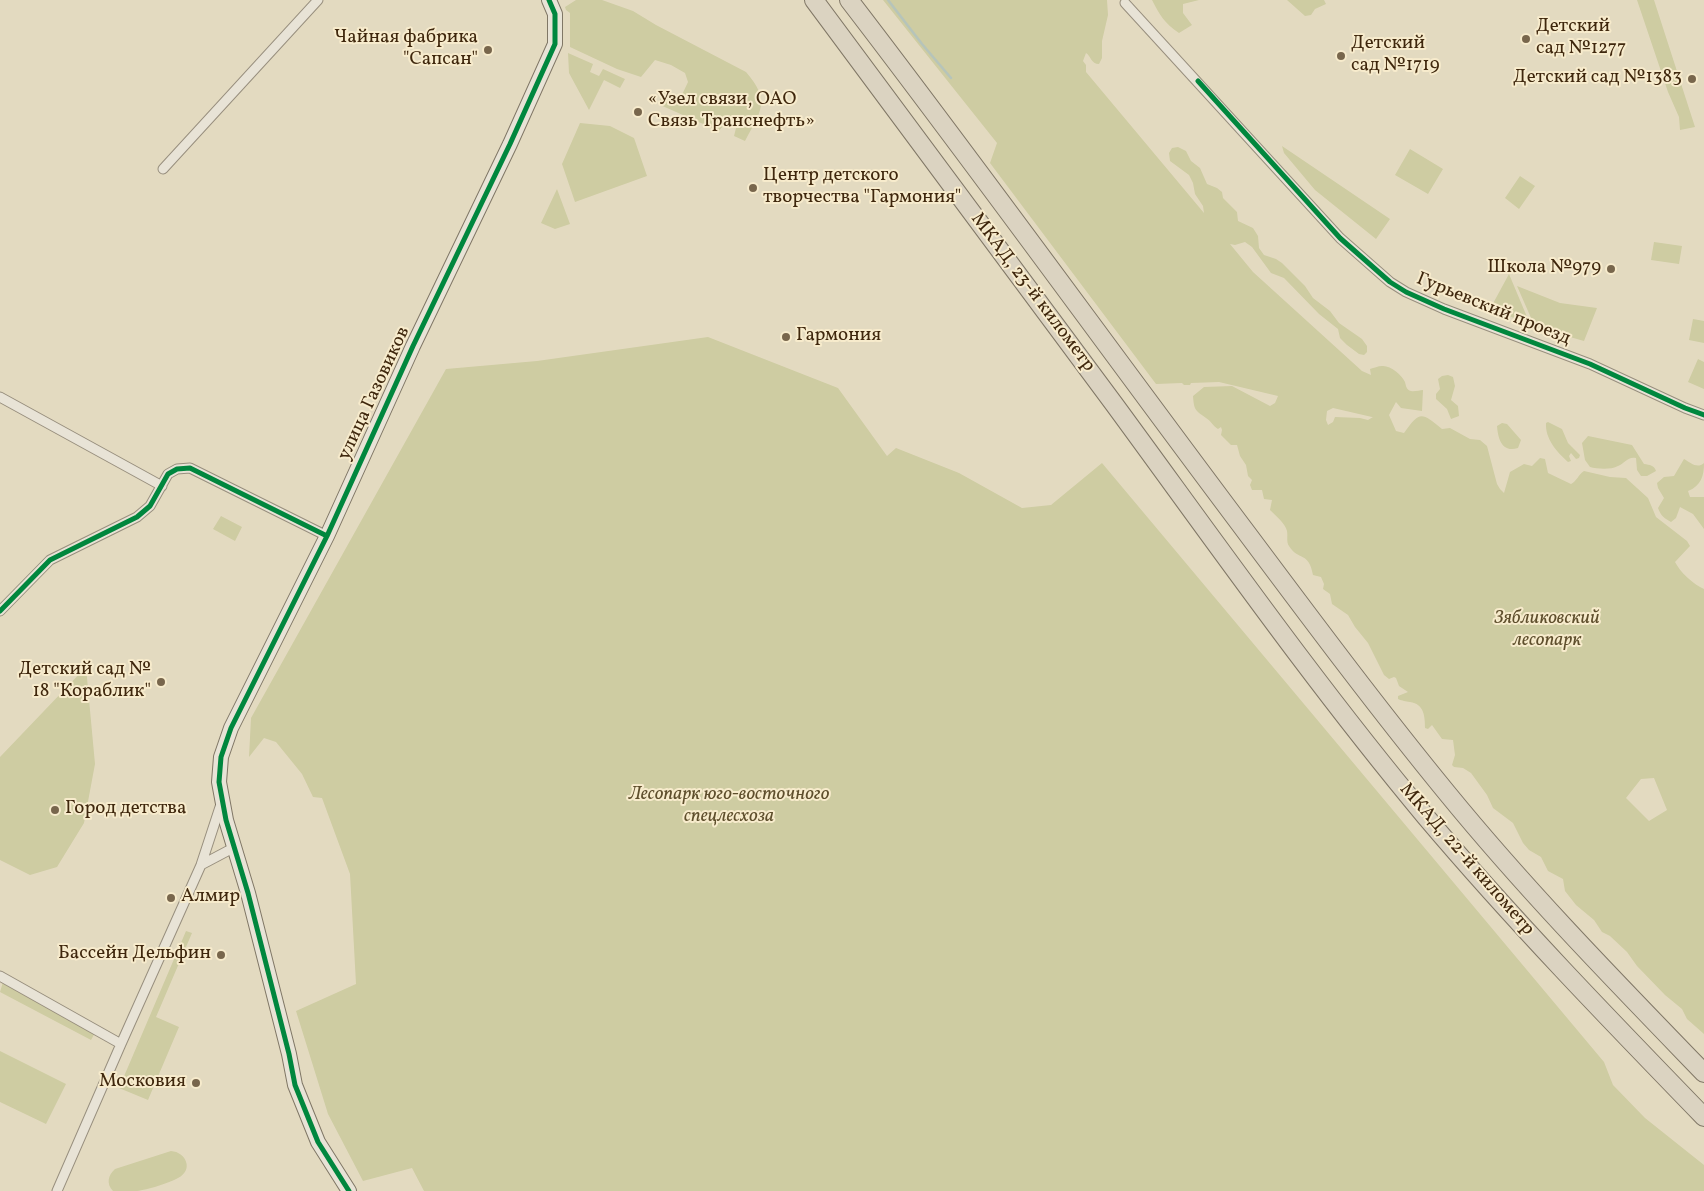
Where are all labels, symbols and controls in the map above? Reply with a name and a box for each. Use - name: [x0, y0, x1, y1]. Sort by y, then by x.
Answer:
- place label: Детский сад №1277: [1536, 17, 1626, 61]
- place label: Чайная фабрика "Сапсан": [334, 28, 478, 72]
- marker: Детский сад №1277: [1520, 33, 1532, 45]
- place label: Детский сад №1719: [1351, 34, 1440, 78]
- marker: Чайная фабрика "Сапсан": [482, 44, 494, 56]
- marker: Детский сад №1719: [1335, 50, 1347, 62]
- place label: Детский сад №1383: [1513, 68, 1682, 90]
- marker: Детский сад №1383: [1686, 73, 1698, 85]
- place label: «Узел связи, ОАО Связь Транснефть»: [648, 90, 815, 134]
- marker: «Узел связи, ОАО Связь Транснефть»: [632, 106, 644, 118]
- place label: Центр детского творчества "Гармония": [763, 166, 961, 210]
- marker: Центр детского творчества "Гармония": [747, 182, 759, 194]
- street label: МКАД, 23-й километр: [965, 209, 1099, 377]
- place label: Школа №979: [1487, 258, 1601, 280]
- marker: Школа №979: [1605, 263, 1617, 275]
- street label: Гурьевский проезд: [1413, 269, 1573, 351]
- street label: улица Газовиков: [334, 324, 416, 464]
- place label: Гармония: [796, 326, 881, 348]
- marker: Гармония: [780, 331, 792, 343]
- park label: Зябликовский лесопарк: [1494, 609, 1600, 653]
- place label: Детский сад № 18 "Кораблик": [19, 660, 151, 704]
- marker: Детский сад № 18 "Кораблик": [155, 676, 167, 688]
- street label: МКАД, 22-й километр: [1394, 779, 1538, 941]
- park label: Лесопарк юго-восточного спецлесхоза: [629, 785, 829, 829]
- place label: Город детства: [65, 799, 186, 821]
- marker: Город детства: [49, 804, 61, 816]
- place label: Алмир: [181, 887, 240, 909]
- marker: Алмир: [165, 892, 177, 904]
- place label: Бассейн Дельфин: [58, 944, 211, 966]
- marker: Бассейн Дельфин: [215, 949, 227, 961]
- place label: Московия: [99, 1072, 186, 1094]
- marker: Московия: [190, 1077, 202, 1089]

